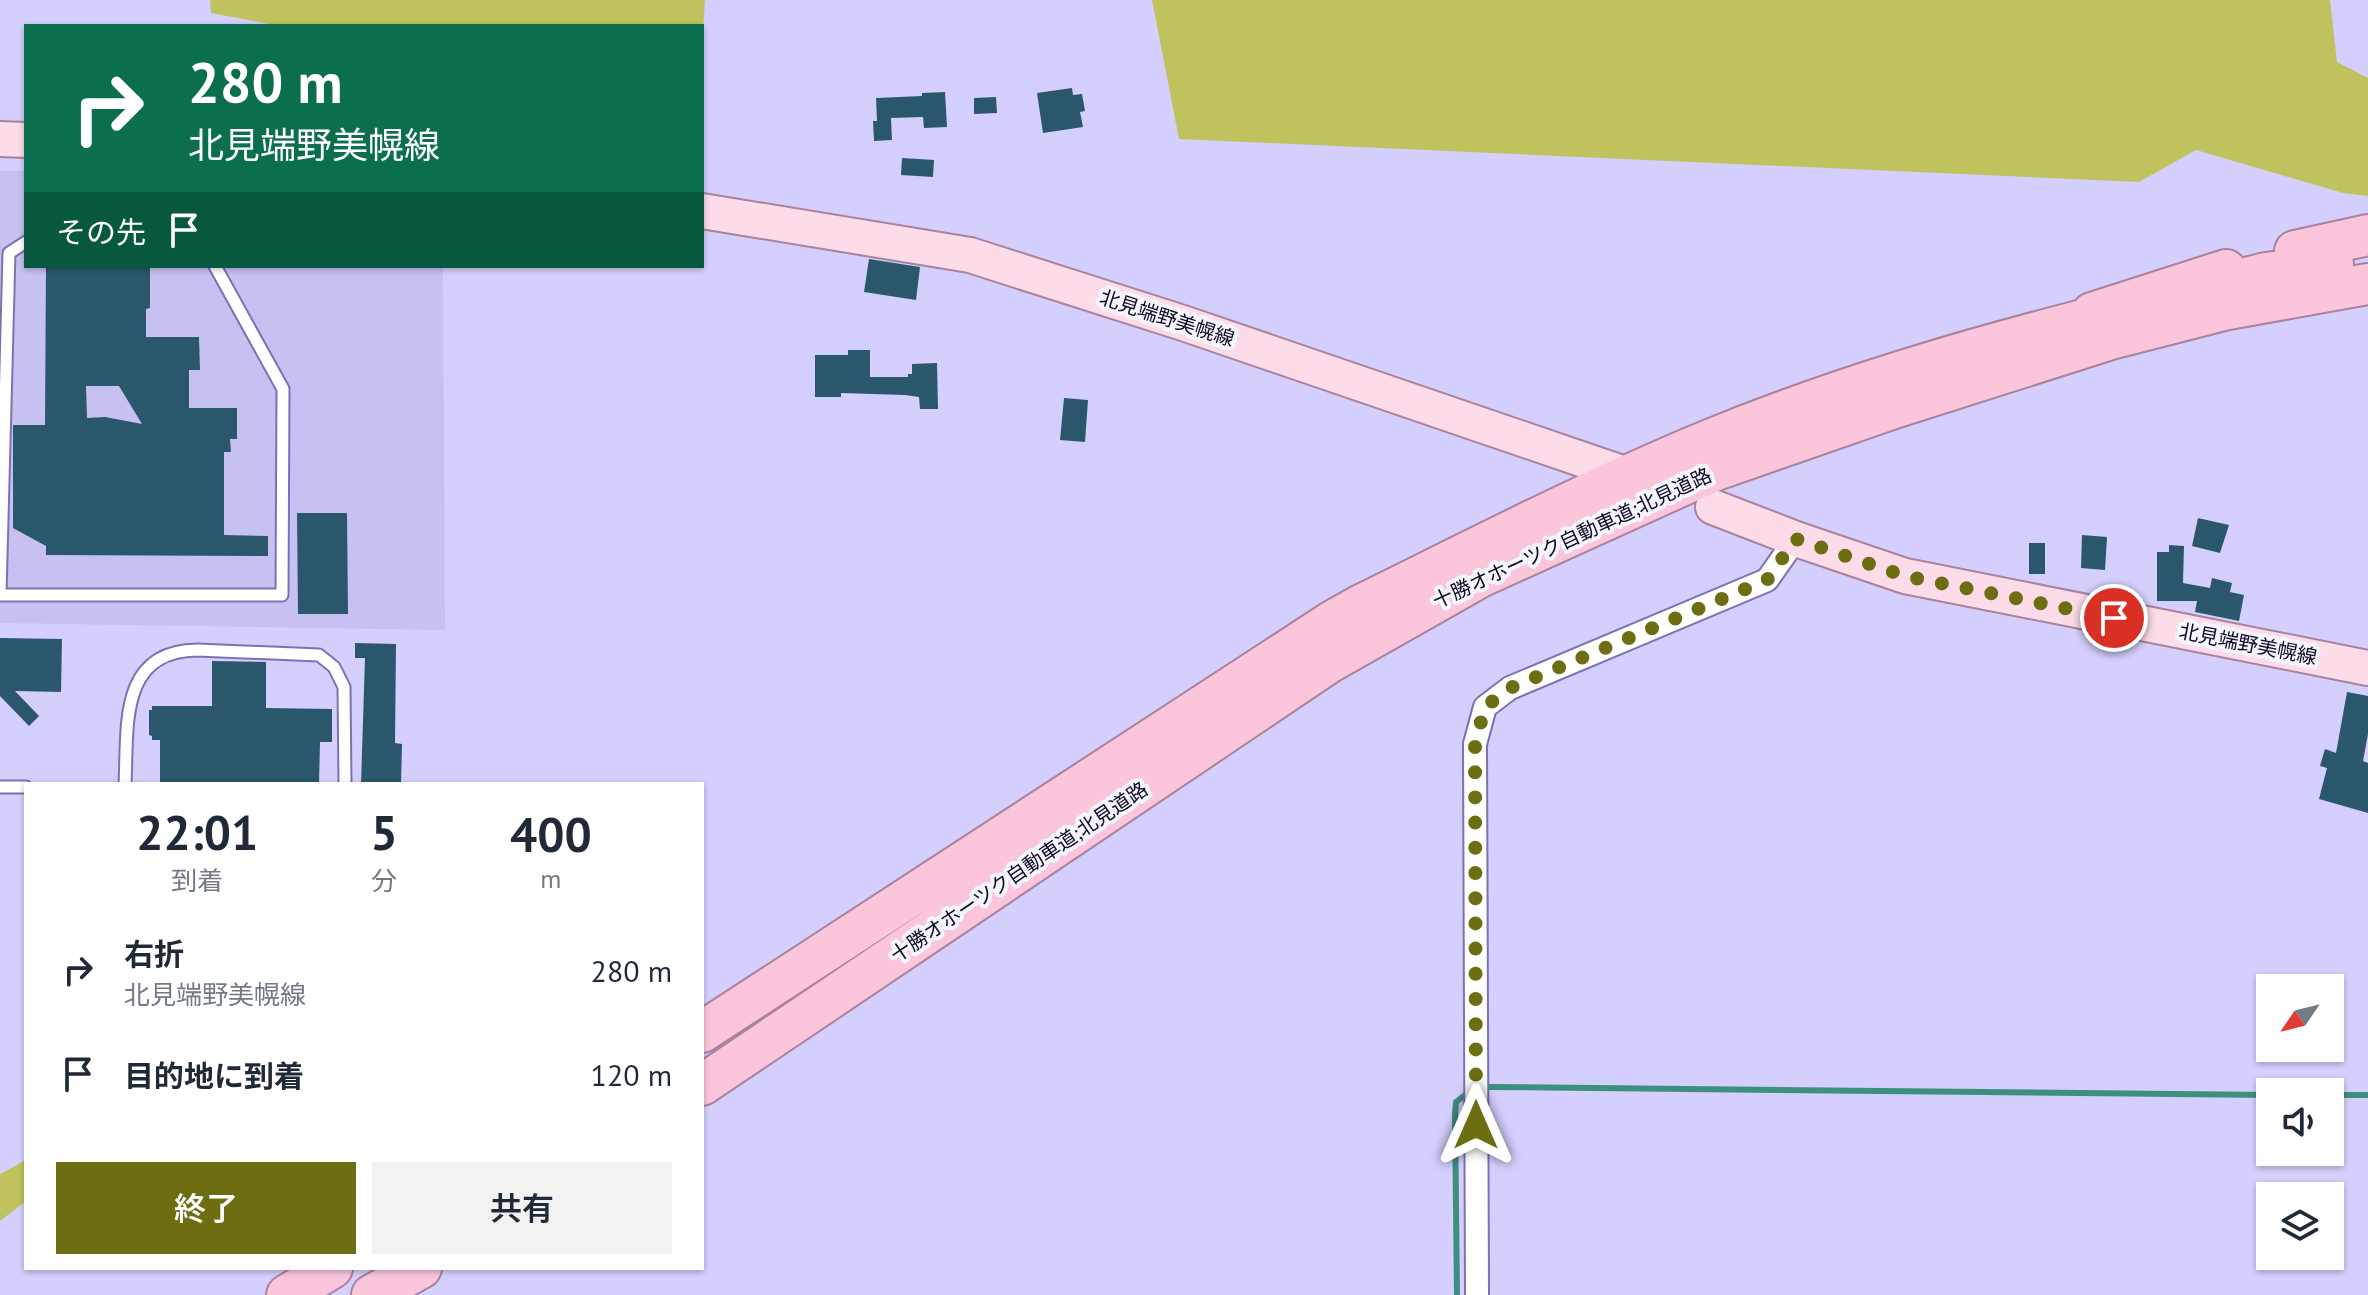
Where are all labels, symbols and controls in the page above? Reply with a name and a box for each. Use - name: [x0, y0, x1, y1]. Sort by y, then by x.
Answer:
- text: 280 m: [188, 46, 343, 118]
- icon: right: [56, 56, 160, 160]
- text: 北見端野美幌線: [188, 121, 440, 168]
- icon: arrive: [162, 208, 206, 252]
- text: その先: [56, 212, 146, 251]
- street label: 北見端野美幌線: [1096, 284, 1238, 352]
- street label: 十勝オホーツク自動車道;北見道路: [1428, 462, 1716, 614]
- pin: [2080, 584, 2148, 652]
- icon: arrive: [2092, 596, 2136, 640]
- street label: 北見端野美幌線: [2177, 618, 2319, 670]
- street label: 十勝オホーツク自動車道;北見道路: [885, 776, 1153, 968]
- text: 22:01: [136, 801, 258, 863]
- text: 5: [370, 801, 398, 863]
- text: 400: [510, 803, 592, 865]
- text: m: [540, 862, 561, 895]
- text: 到着: [171, 864, 223, 897]
- text: 分: [371, 864, 397, 897]
- text: 右折: [124, 934, 184, 973]
- icon: right: [56, 948, 100, 992]
- text: 280 m: [591, 951, 672, 990]
- north arrow: [2256, 974, 2344, 1062]
- map controls: [2256, 974, 2344, 1270]
- text: 北見端野美幌線: [124, 978, 306, 1011]
- icon: arrive: [56, 1052, 100, 1096]
- text: 120 m: [591, 1055, 672, 1094]
- text: 目的地に到着: [124, 1056, 304, 1095]
- button: sound: [2256, 1078, 2344, 1166]
- position arrow: [1434, 1083, 1518, 1167]
- button: 終了: [56, 1162, 356, 1254]
- button: 共有: [372, 1162, 672, 1254]
- button: layers: [2256, 1182, 2344, 1270]

